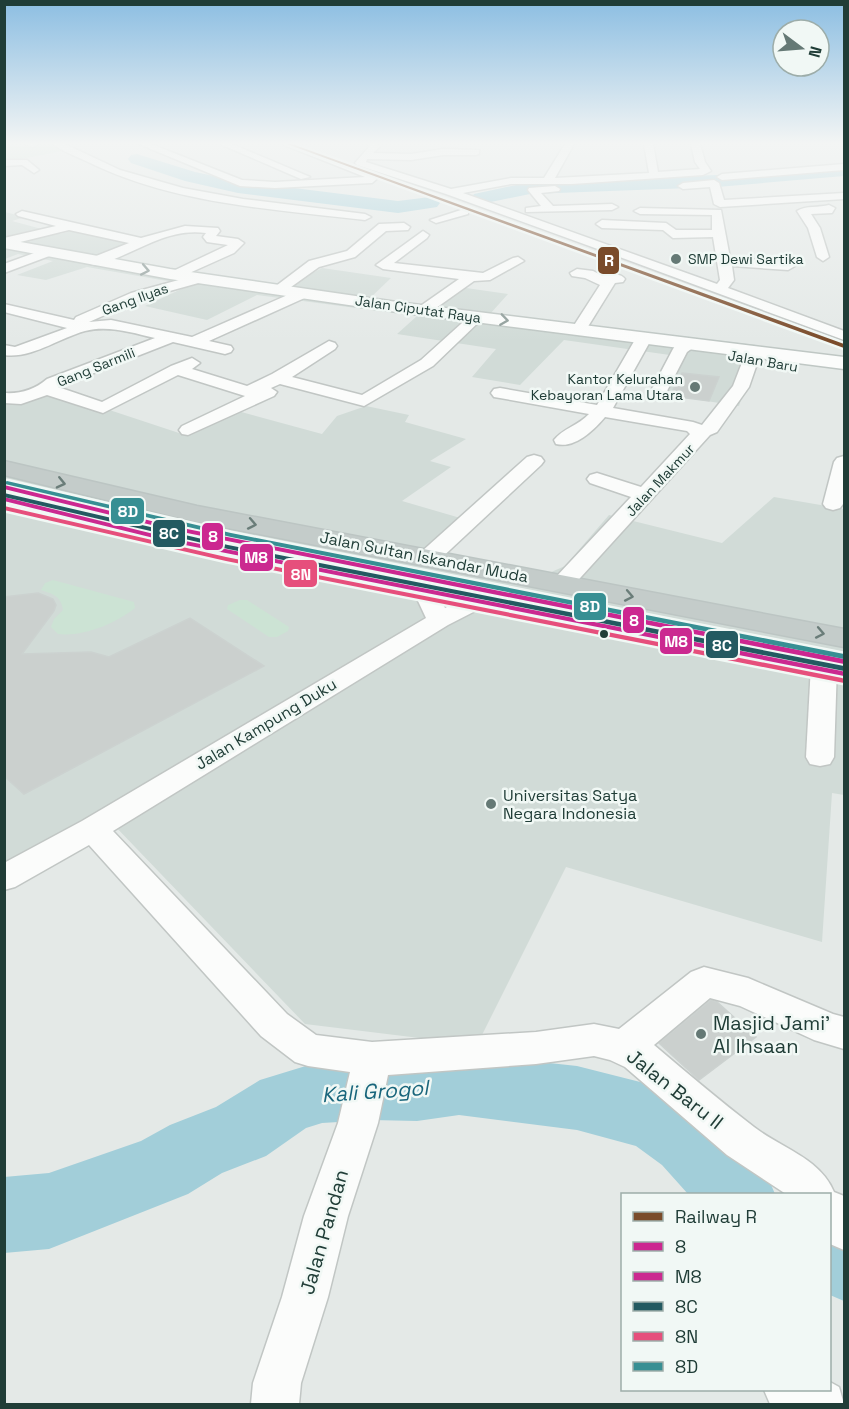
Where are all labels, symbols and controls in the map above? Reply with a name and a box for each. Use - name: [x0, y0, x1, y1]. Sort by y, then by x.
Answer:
- north arrow: [771, 18, 831, 78]
- text: N: [803, 44, 827, 60]
- line badge: R: [597, 246, 620, 275]
- text: R: [604, 250, 614, 271]
- place label: SMP Dewi Sartika: [688, 250, 804, 268]
- marker: SMP Dewi Sartika: [669, 252, 683, 266]
- one-way arrow: [139, 263, 149, 276]
- street label: Gang Ilyas: [99, 279, 171, 319]
- street label: Jalan Ciputat Raya: [354, 291, 482, 327]
- one-way arrow: [499, 314, 509, 326]
- street label: Gang Sarmili: [54, 343, 138, 391]
- street label: Jalan Baru: [727, 346, 799, 376]
- place label: Kantor Kelurahan Kebayoran Lama Utara: [531, 370, 683, 404]
- marker: Kantor Kelurahan Kebayoran Lama Utara: [688, 380, 702, 394]
- street label: Jalan Makmur: [622, 440, 698, 520]
- one-way arrow: [56, 475, 66, 488]
- line badge: 8D: [110, 497, 145, 525]
- text: 8D: [118, 501, 138, 522]
- one-way arrow: [246, 517, 256, 530]
- line badge: 8C: [152, 519, 186, 548]
- line badge: 8: [201, 522, 224, 551]
- text: 8C: [159, 523, 179, 544]
- text: 8: [208, 526, 218, 547]
- street label: Jalan Sultan Iskandar Muda: [318, 526, 530, 588]
- line badge: M8: [239, 543, 274, 572]
- text: M8: [244, 547, 268, 568]
- line badge: 8N: [283, 559, 318, 588]
- text: 8N: [291, 564, 311, 585]
- one-way arrow: [623, 589, 633, 602]
- line badge: 8D: [573, 592, 607, 621]
- text: 8D: [580, 596, 600, 617]
- line badge: 8: [622, 606, 645, 634]
- text: 8: [629, 610, 639, 631]
- one-way arrow: [815, 626, 825, 639]
- line badge: M8: [659, 627, 693, 655]
- unlabelled marker: [598, 628, 610, 640]
- line badge: 8C: [705, 630, 739, 659]
- text: M8: [664, 631, 688, 652]
- text: 8C: [712, 635, 732, 656]
- street label: Jalan Kampung Duku: [192, 673, 340, 775]
- place label: Universitas Satya Negara Indonesia: [503, 785, 637, 824]
- marker: Universitas Satya Negara Indonesia: [484, 797, 498, 811]
- place label: Masjid Jami' Al Ihsaan: [713, 1010, 830, 1059]
- marker: Masjid Jami' Al Ihsaan: [694, 1027, 708, 1041]
- street label: Jalan Baru II: [621, 1043, 729, 1135]
- water label: Kali Grogol: [321, 1074, 432, 1108]
- street label: Jalan Pandan: [294, 1166, 354, 1298]
- legend: [621, 1193, 831, 1391]
- text: Railway R: [675, 1205, 757, 1228]
- text: 8: [675, 1235, 686, 1258]
- text: M8: [675, 1265, 702, 1288]
- text: 8C: [675, 1295, 698, 1318]
- text: 8N: [675, 1325, 698, 1348]
- text: 8D: [675, 1355, 698, 1378]

